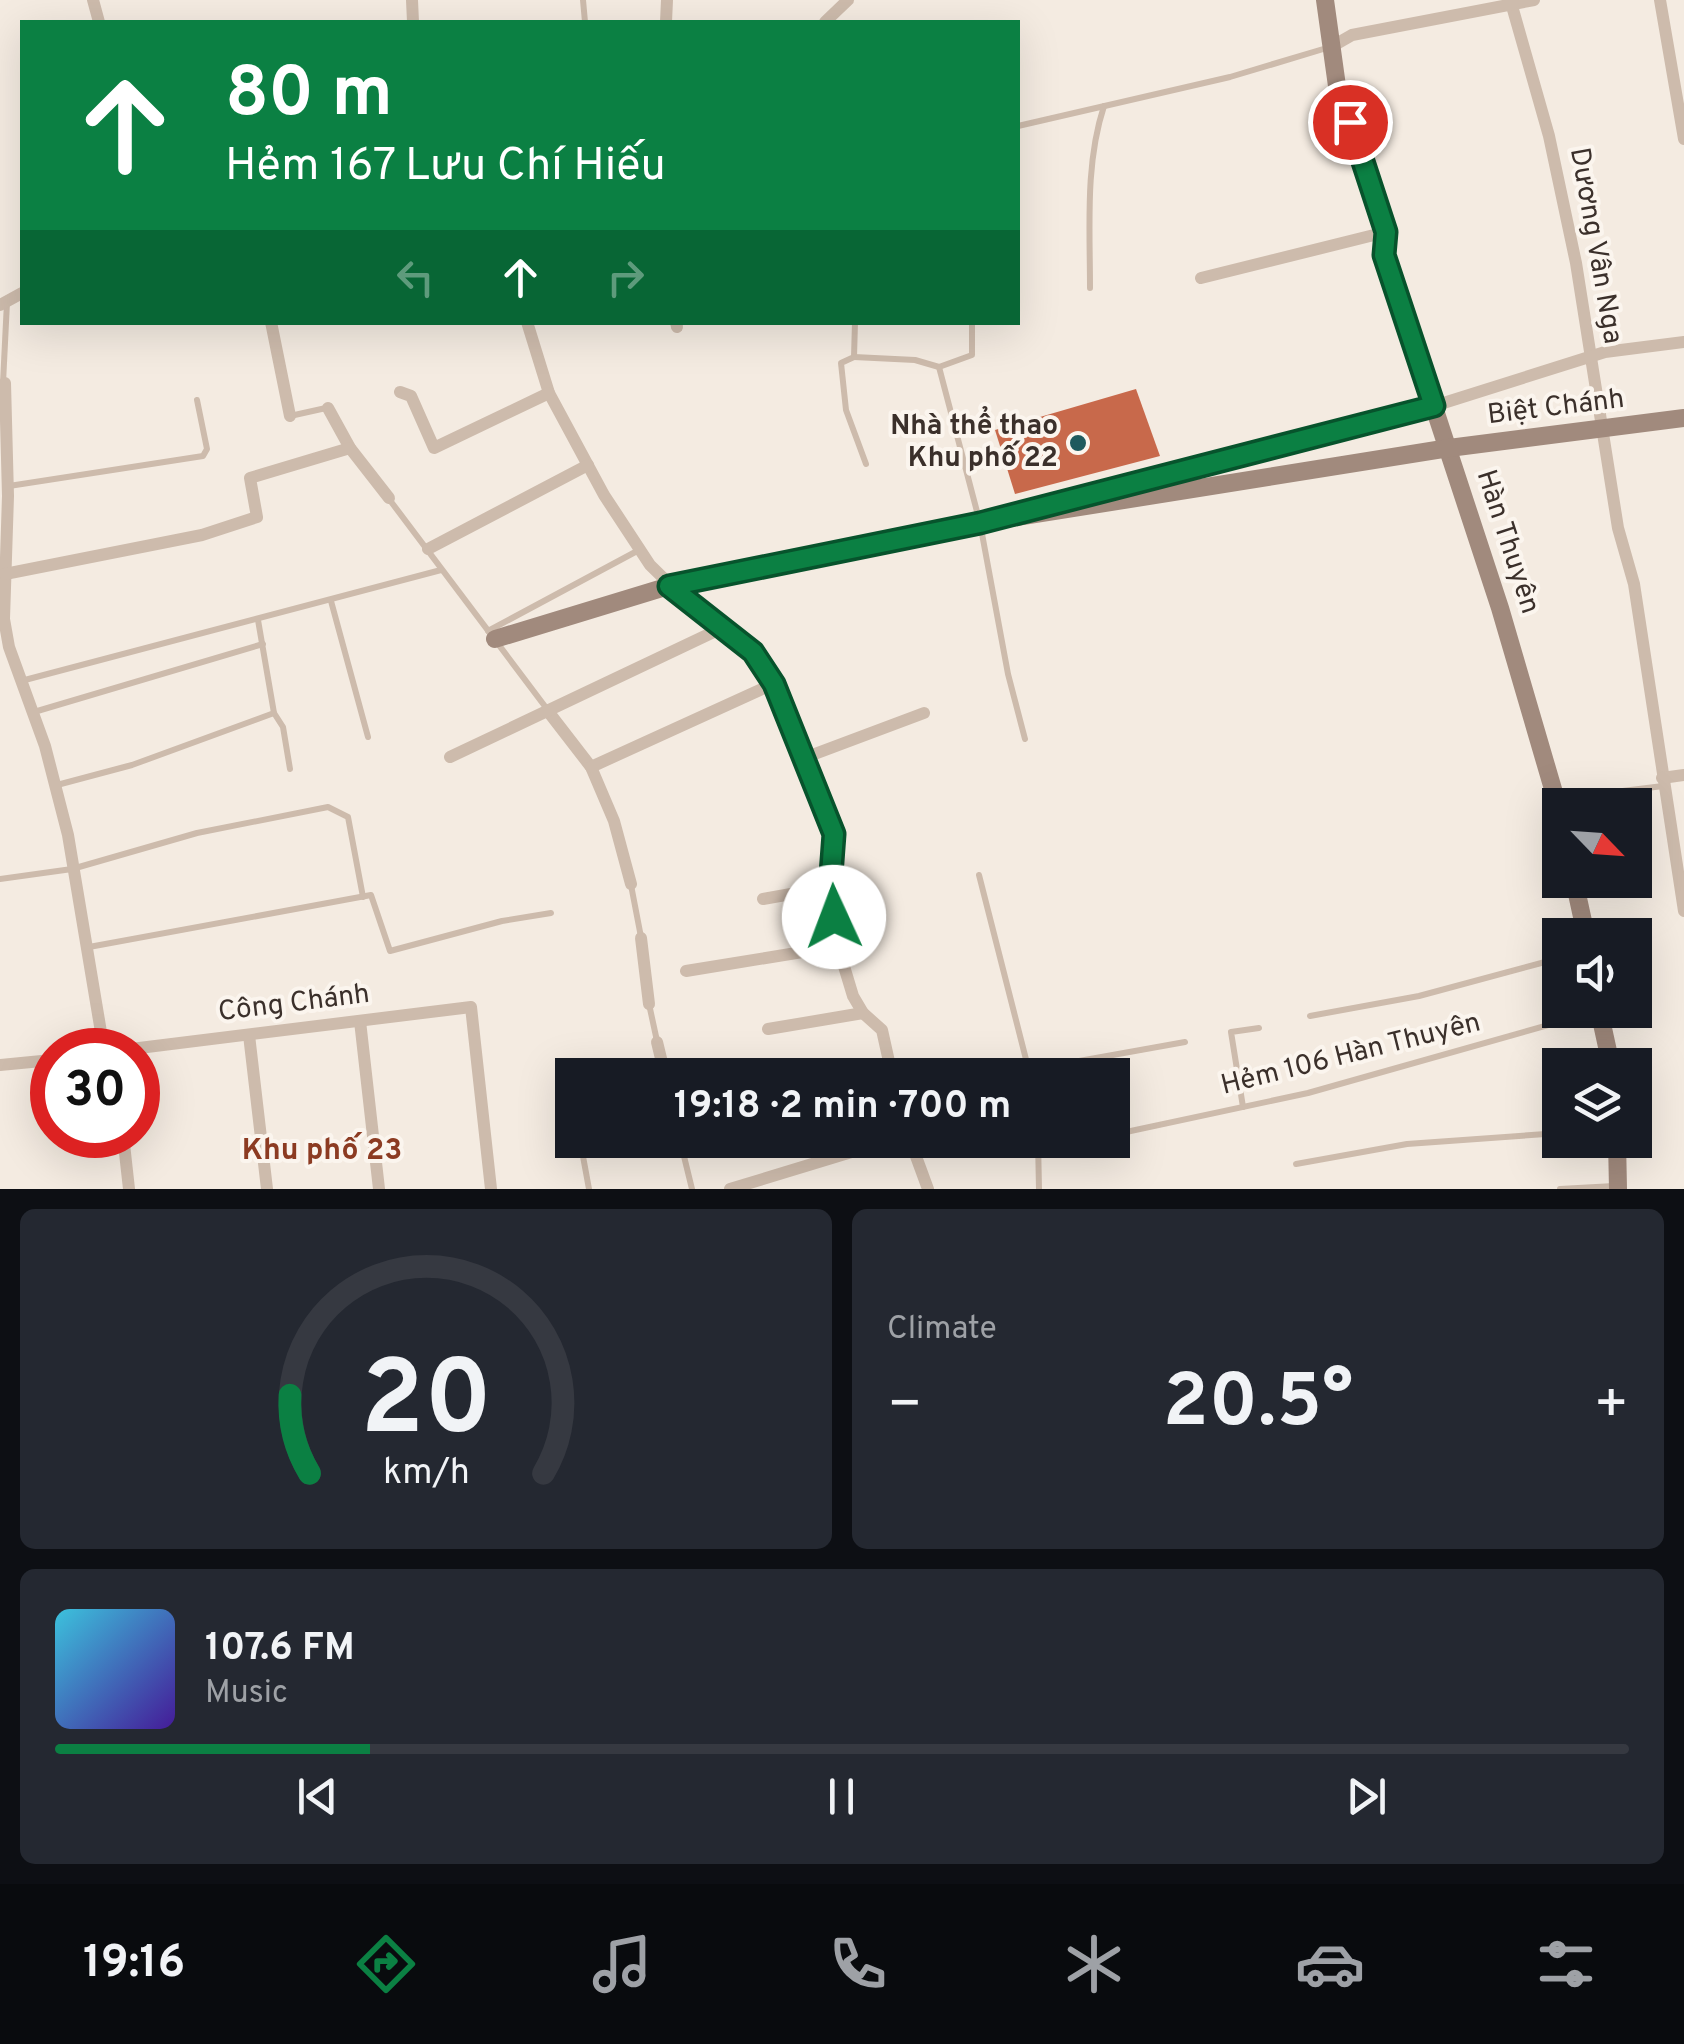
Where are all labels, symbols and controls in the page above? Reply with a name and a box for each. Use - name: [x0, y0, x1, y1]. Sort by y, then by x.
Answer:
- text: 80 m: [225, 52, 393, 141]
- icon: ahead: [60, 60, 190, 190]
- pin: [1308, 80, 1393, 165]
- icon: arrive: [1323, 95, 1378, 150]
- text: Hẻm 167 Lưu Chí Hiếu: [225, 139, 666, 196]
- street label: Dương Vân Nga: [1560, 145, 1630, 347]
- icon: left: [388, 250, 443, 305]
- icon: ahead: [493, 250, 548, 305]
- icon: right: [598, 250, 653, 305]
- street label: Biệt Chánh: [1486, 382, 1626, 434]
- place label: Nhà thể thao Khu phố 22: [890, 406, 1058, 477]
- marker: Nhà thể thao Khu phố 22: [1067, 432, 1089, 454]
- street label: Hàn Thuyên: [1467, 465, 1547, 619]
- north arrow: [1542, 788, 1652, 898]
- map controls: [1542, 788, 1652, 1158]
- position arrow: [782, 865, 886, 969]
- button: sound: [1542, 918, 1652, 1028]
- street label: Công Chánh: [216, 977, 372, 1031]
- street label: Hẻm 106 Hàn Thuyên: [1217, 1005, 1485, 1105]
- speed limit sign: 30: [30, 1028, 160, 1158]
- button: layers: [1542, 1048, 1652, 1158]
- text: 19:18 · 2 min · 700 m: [674, 1083, 1011, 1132]
- district label: Khu phố 23: [242, 1132, 402, 1170]
- text: Climate: [887, 1310, 997, 1350]
- text: 20: [360, 1339, 492, 1471]
- text: 20.5°: [1163, 1358, 1353, 1453]
- text: −: [887, 1372, 922, 1442]
- text: +: [1594, 1372, 1629, 1442]
- text: km/h: [383, 1451, 469, 1497]
- text: 107.6 FM: [205, 1625, 355, 1674]
- text: Music: [205, 1674, 288, 1714]
- icon: previous: [290, 1769, 345, 1824]
- icon: pause: [814, 1769, 869, 1824]
- icon: next: [1339, 1769, 1394, 1824]
- icon: directions: [351, 1929, 421, 1999]
- icon: music: [587, 1929, 657, 1999]
- icon: phone: [823, 1929, 893, 1999]
- icon: climate: [1059, 1929, 1129, 1999]
- icon: car: [1295, 1929, 1365, 1999]
- icon: filters: [1531, 1929, 1601, 1999]
- text: 19:16: [83, 1936, 185, 1993]

